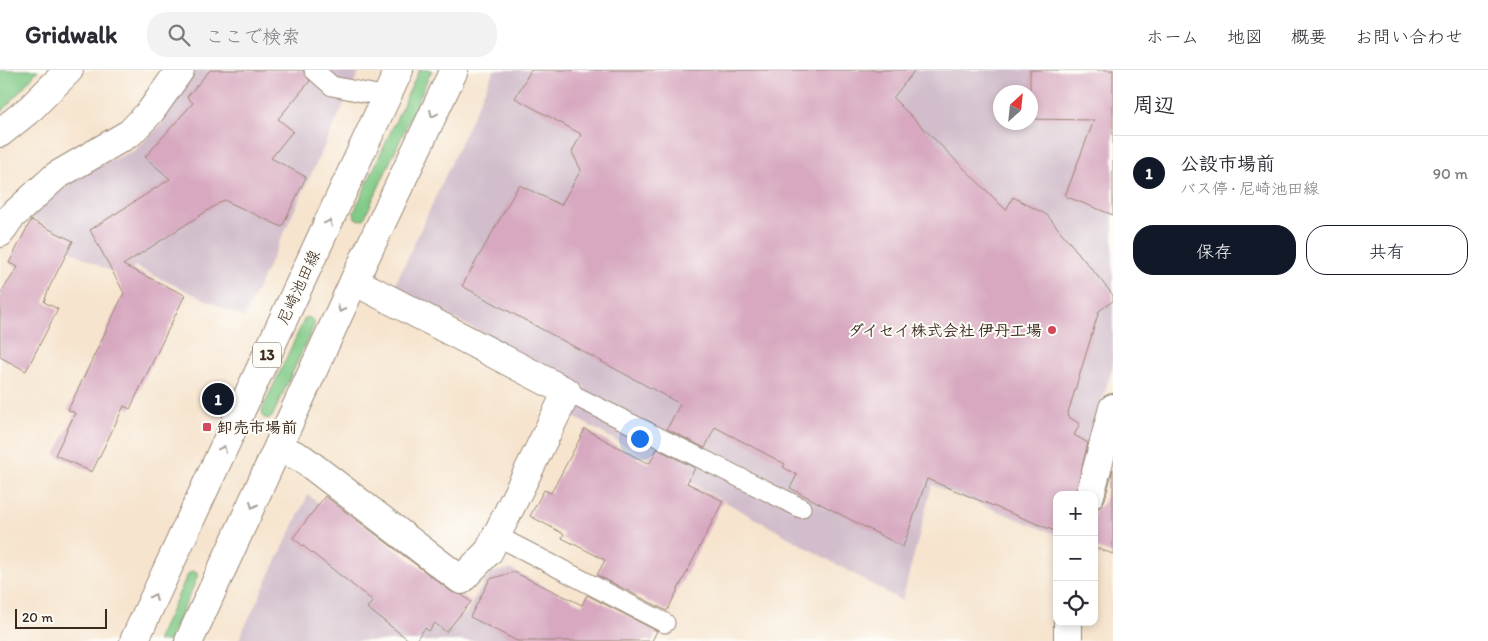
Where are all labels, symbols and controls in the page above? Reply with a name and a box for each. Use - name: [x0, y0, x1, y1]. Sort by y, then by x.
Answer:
- search box: [147, 12, 497, 57]
- text: Gridwalk: [25, 20, 117, 49]
- icon: search: [165, 21, 193, 49]
- text: ここで検索: [205, 25, 300, 48]
- text: ホーム: [1146, 26, 1199, 48]
- text: 地図: [1227, 26, 1263, 48]
- text: 概要: [1291, 26, 1327, 48]
- text: お問い合わせ: [1355, 26, 1463, 48]
- north arrow: [993, 85, 1038, 130]
- text: 周辺: [1133, 92, 1175, 117]
- one-way arrow: [428, 109, 439, 118]
- text: 公設市場前: [1180, 152, 1275, 175]
- text: 1: [1145, 164, 1153, 183]
- text: 90 m: [1433, 164, 1468, 183]
- text: バス停 · 尼崎池田線: [1180, 179, 1319, 198]
- one-way arrow: [322, 219, 333, 228]
- button: 保存: [1133, 225, 1296, 275]
- button: 共有: [1306, 225, 1468, 275]
- street label: 尼崎池田線: [273, 247, 324, 327]
- one-way arrow: [337, 304, 348, 313]
- place label: ダイセイ株式会社 伊丹工場: [848, 321, 1042, 340]
- marker: ダイセイ株式会社 伊丹工場: [1046, 324, 1058, 336]
- road number: 13: [253, 342, 281, 368]
- pin: 1: [202, 380, 234, 418]
- place label: 卸売市場前: [217, 418, 297, 437]
- marker: 卸売市場前: [201, 421, 213, 433]
- your location: [627, 426, 653, 452]
- one-way arrow: [217, 445, 227, 454]
- map controls: [1053, 491, 1098, 626]
- button: +: [1053, 491, 1098, 536]
- one-way arrow: [249, 499, 259, 508]
- button: −: [1053, 536, 1098, 581]
- button: locate: [1053, 581, 1098, 626]
- one-way arrow: [148, 593, 158, 602]
- scale bar: [15, 606, 108, 629]
- text: 20 m: [22, 609, 53, 626]

